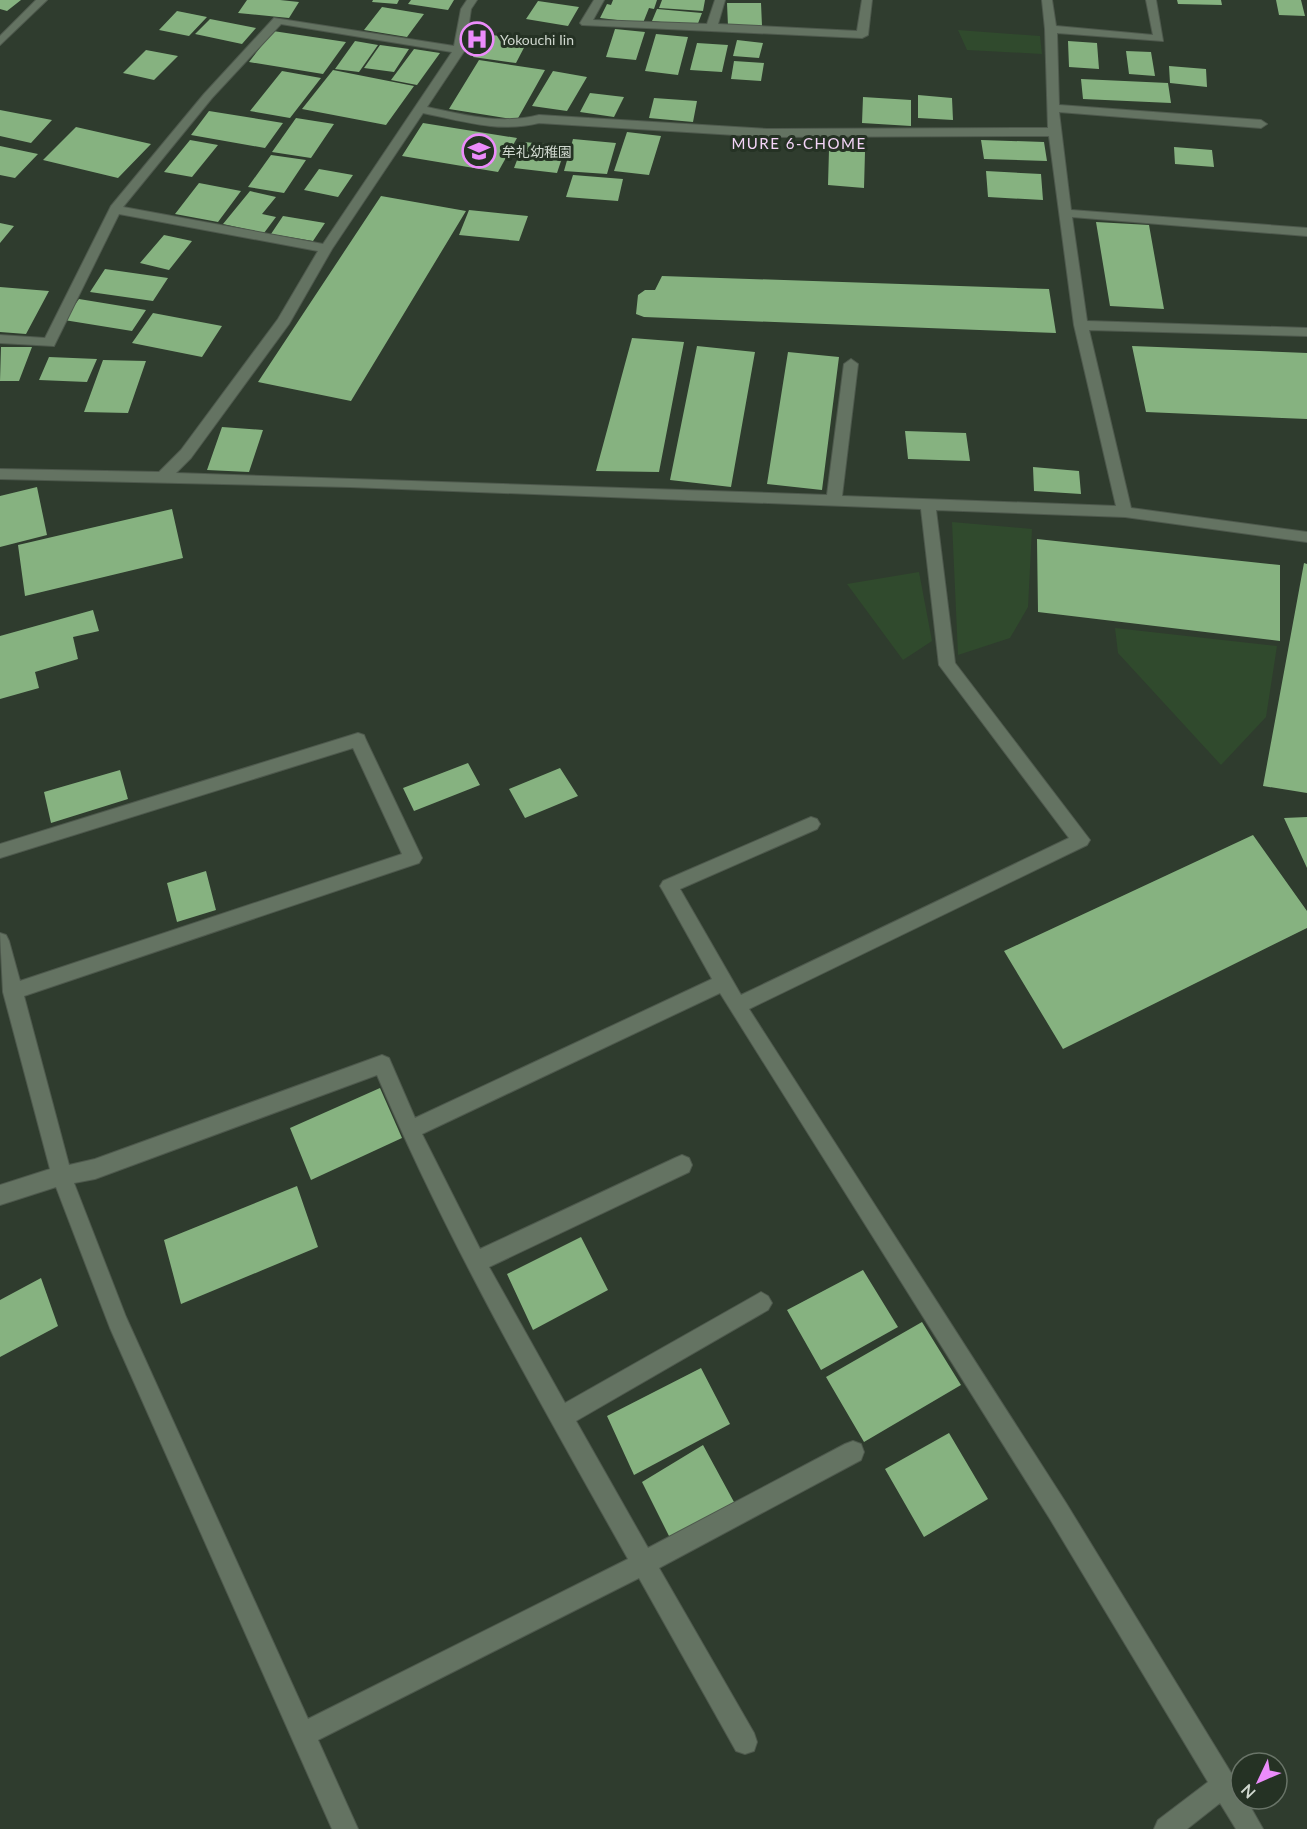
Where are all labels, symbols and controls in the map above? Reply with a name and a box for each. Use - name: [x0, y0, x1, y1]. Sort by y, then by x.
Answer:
- hospital icon: Yokouchi Iin: [459, 21, 495, 57]
- place label: Yokouchi Iin: [500, 31, 574, 48]
- school or university icon: 牟礼幼稚園: [461, 133, 497, 169]
- district label: MURE 6-CHOME: [731, 134, 867, 152]
- place label: 牟礼幼稚園: [502, 143, 572, 160]
- north arrow: [1229, 1751, 1289, 1811]
- text: N: [1237, 1781, 1259, 1803]

